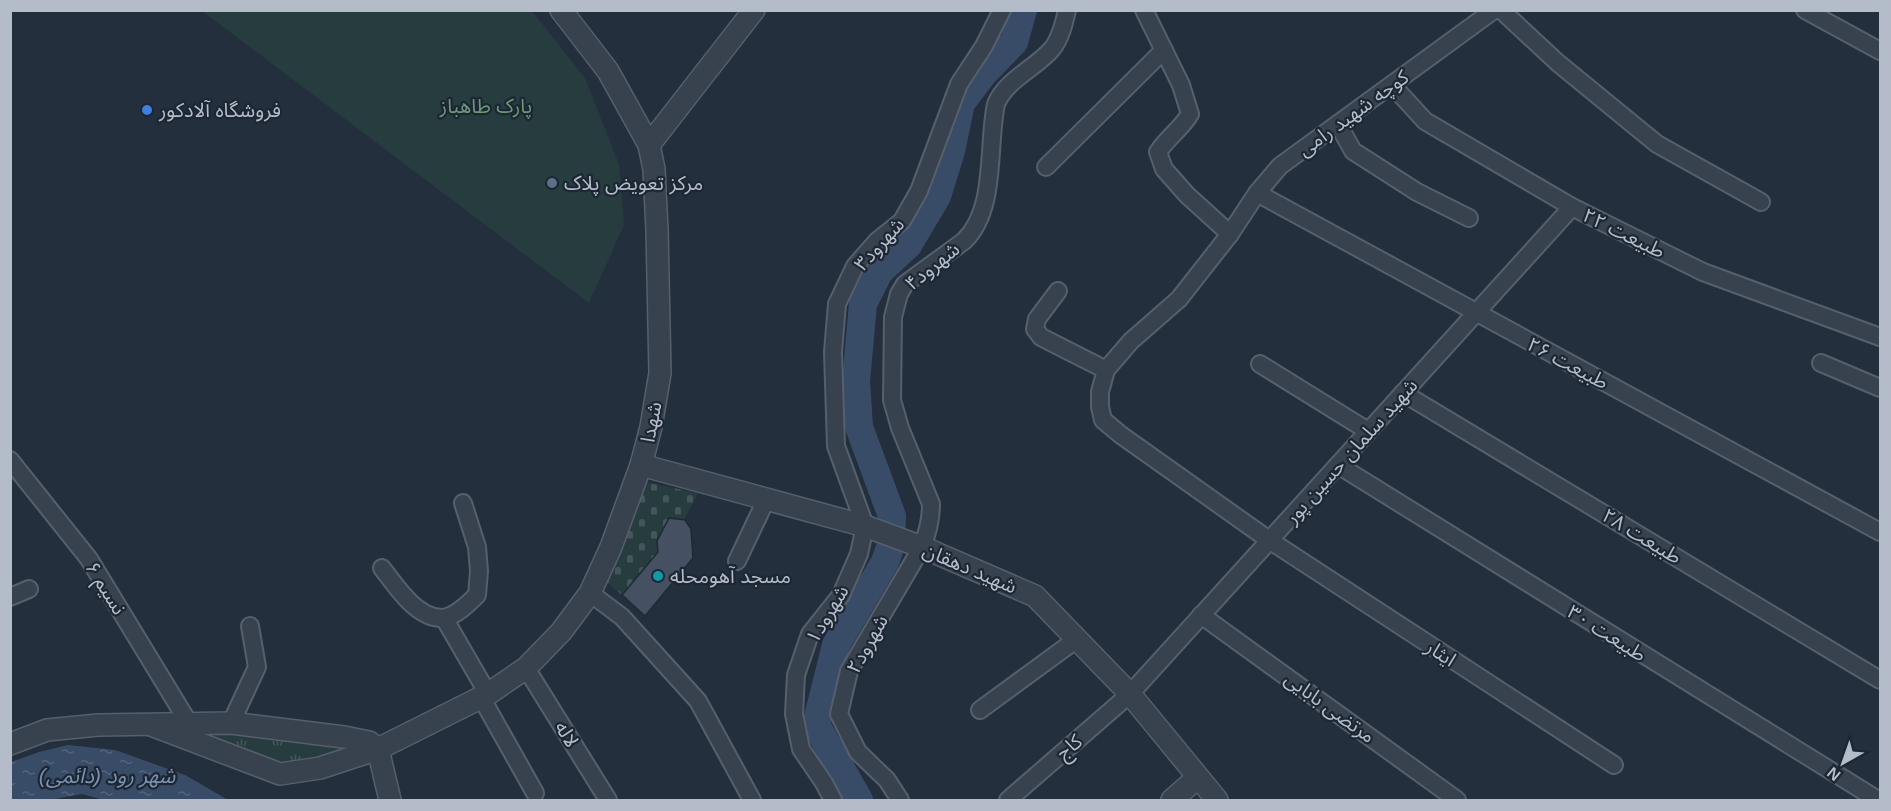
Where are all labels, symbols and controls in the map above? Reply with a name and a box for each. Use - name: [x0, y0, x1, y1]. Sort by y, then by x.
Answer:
- street label: کوچه شهید رامی: [1294, 65, 1414, 162]
- park label: پارک طاهباز: [439, 95, 532, 119]
- place label: فروشگاه آلادکور: [158, 99, 281, 122]
- marker: فروشگاه آلادکور: [140, 103, 154, 117]
- place label: مرکز تعویض پلاک: [564, 172, 703, 196]
- marker: مرکز تعویض پلاک: [545, 176, 559, 190]
- street label: طبیعت ۲۲: [1579, 204, 1669, 262]
- street label: شهرود۳: [850, 213, 909, 276]
- street label: شهرود۴: [900, 237, 964, 295]
- street label: طبیعت ۲۶: [1524, 332, 1612, 394]
- street label: شهید سلمان حسین پور: [1280, 374, 1423, 530]
- street label: شهدا: [636, 400, 666, 444]
- street label: طبیعت ۲۸: [1598, 504, 1686, 568]
- street label: شهید دهقان: [919, 538, 1020, 599]
- street label: نسیم ۶: [78, 558, 131, 621]
- place label: مسجد آهومحله: [670, 565, 791, 588]
- marker: مسجد آهومحله: [651, 569, 665, 583]
- street label: شهرود۱: [801, 581, 854, 647]
- street label: طبیعت ۳۰: [1564, 600, 1650, 666]
- street label: شهرود۲: [842, 611, 893, 678]
- street label: ایثار: [1420, 635, 1460, 672]
- street label: مرتضی بابایی: [1280, 667, 1379, 748]
- street label: لاله: [551, 717, 583, 751]
- street label: کاج: [1052, 729, 1090, 767]
- north arrow: [1813, 733, 1873, 793]
- water label: شهر رود (دائمی): [39, 764, 176, 788]
- text: N: [1824, 764, 1844, 784]

